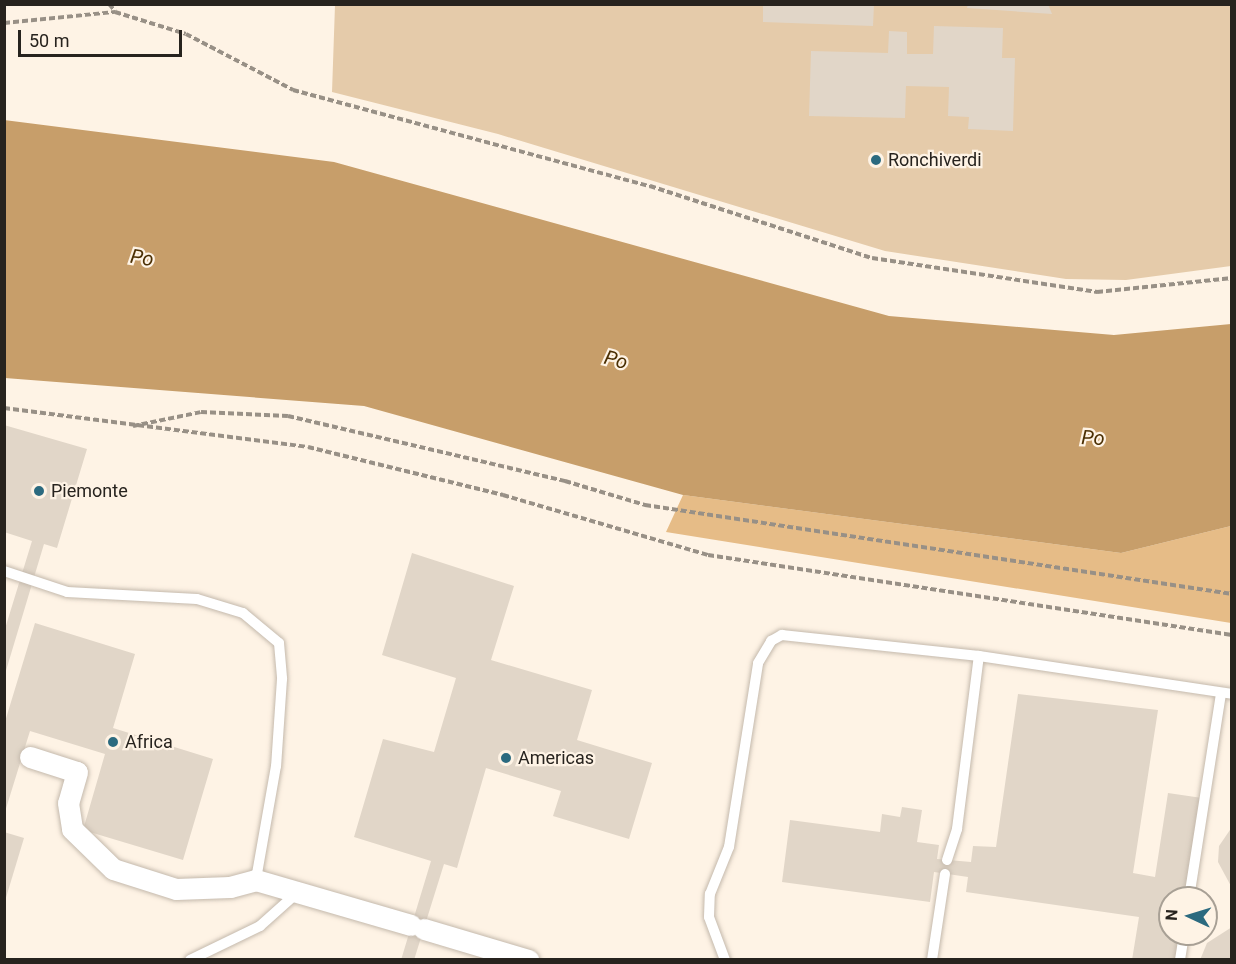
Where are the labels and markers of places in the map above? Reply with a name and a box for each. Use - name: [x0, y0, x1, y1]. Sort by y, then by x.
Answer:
- place label: Ronchiverdi: [888, 149, 982, 171]
- marker: Ronchiverdi: [869, 153, 883, 167]
- place label: Piemonte: [51, 480, 128, 502]
- marker: Piemonte: [32, 484, 46, 498]
- place label: Africa: [125, 731, 173, 753]
- marker: Africa: [106, 735, 120, 749]
- place label: Americas: [518, 747, 594, 769]
- marker: Americas: [499, 751, 513, 765]

